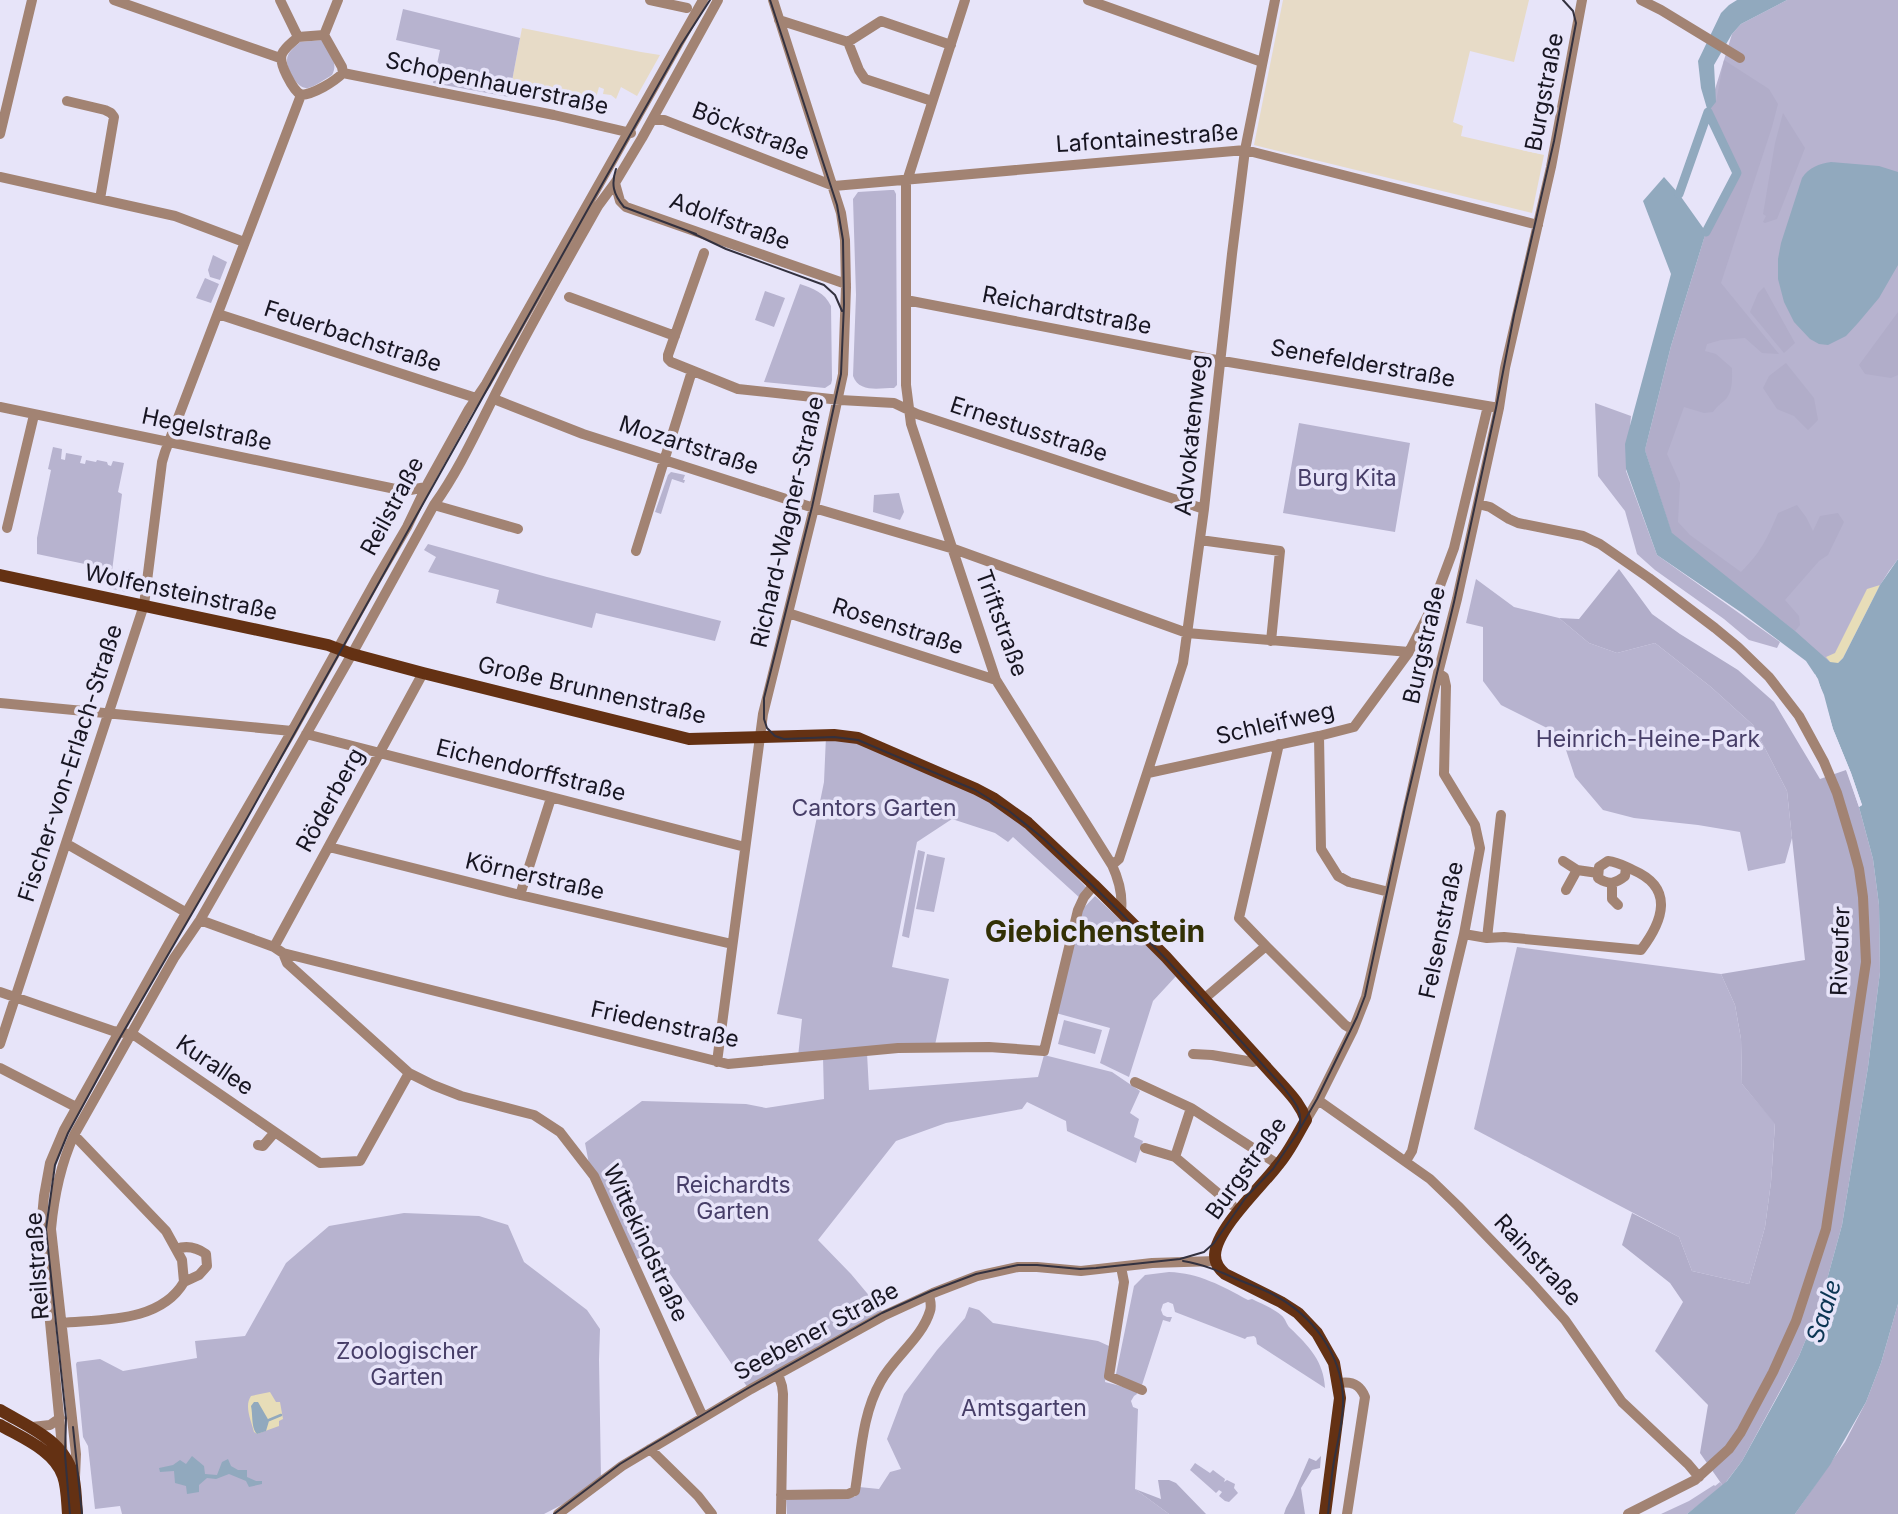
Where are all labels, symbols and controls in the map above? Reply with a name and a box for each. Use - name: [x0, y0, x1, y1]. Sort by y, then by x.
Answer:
- street label: Burgstraße: [1519, 31, 1569, 153]
- street label: Schopenhauerstraße: [383, 46, 611, 120]
- street label: Böckstraße: [688, 96, 814, 166]
- street label: Lafontainestraße: [1055, 118, 1239, 158]
- street label: Adolfstraße: [666, 186, 794, 256]
- street label: Reichardtstraße: [980, 280, 1154, 340]
- street label: Feuerbachstraße: [261, 294, 445, 378]
- street label: Senefelderstraße: [1269, 333, 1457, 393]
- street label: Advokatenweg: [1169, 353, 1213, 517]
- street label: Ernestusstraße: [947, 390, 1111, 468]
- street label: Richard-Wagner-Straße: [744, 394, 830, 650]
- street label: Hegelstraße: [139, 402, 275, 456]
- street label: Mozartstraße: [616, 409, 762, 481]
- street label: Reilstraße: [354, 452, 430, 560]
- park label: Burg Kita: [1297, 464, 1397, 492]
- street label: Wolfensteinstraße: [82, 558, 280, 626]
- street label: Triftstraße: [970, 566, 1034, 680]
- street label: Burgstraße: [1397, 583, 1451, 707]
- street label: Rosenstraße: [829, 592, 967, 660]
- street label: Fischer-von-Erlach-Straße: [12, 621, 128, 905]
- street label: Große Brunnenstraße: [475, 650, 709, 730]
- street label: Schleifweg: [1213, 696, 1337, 750]
- park label: Heinrich-Heine-Park: [1536, 725, 1761, 753]
- street label: Eichendorffstraße: [433, 733, 629, 807]
- street label: Röderberg: [290, 743, 370, 857]
- park label: Cantors Garten: [791, 794, 957, 822]
- street label: Körnerstraße: [463, 846, 607, 906]
- street label: Felsenstraße: [1413, 859, 1469, 1001]
- street label: Riveufer: [1824, 905, 1856, 996]
- district label: Giebichenstein: [985, 913, 1205, 949]
- street label: Friedenstraße: [588, 995, 742, 1053]
- street label: Kurallee: [171, 1029, 259, 1101]
- street label: Burgstraße: [1199, 1111, 1293, 1225]
- street label: Wittekindstraße: [597, 1160, 695, 1326]
- park label: Reichardts Garten: [675, 1171, 791, 1225]
- street label: Rainstraße: [1488, 1208, 1588, 1312]
- street label: Reilstraße: [19, 1211, 55, 1321]
- street label: Seebener Straße: [729, 1276, 903, 1386]
- water label: Saale: [1800, 1276, 1847, 1346]
- park label: Zoologischer Garten: [336, 1337, 478, 1391]
- park label: Amtsgarten: [961, 1394, 1087, 1422]

